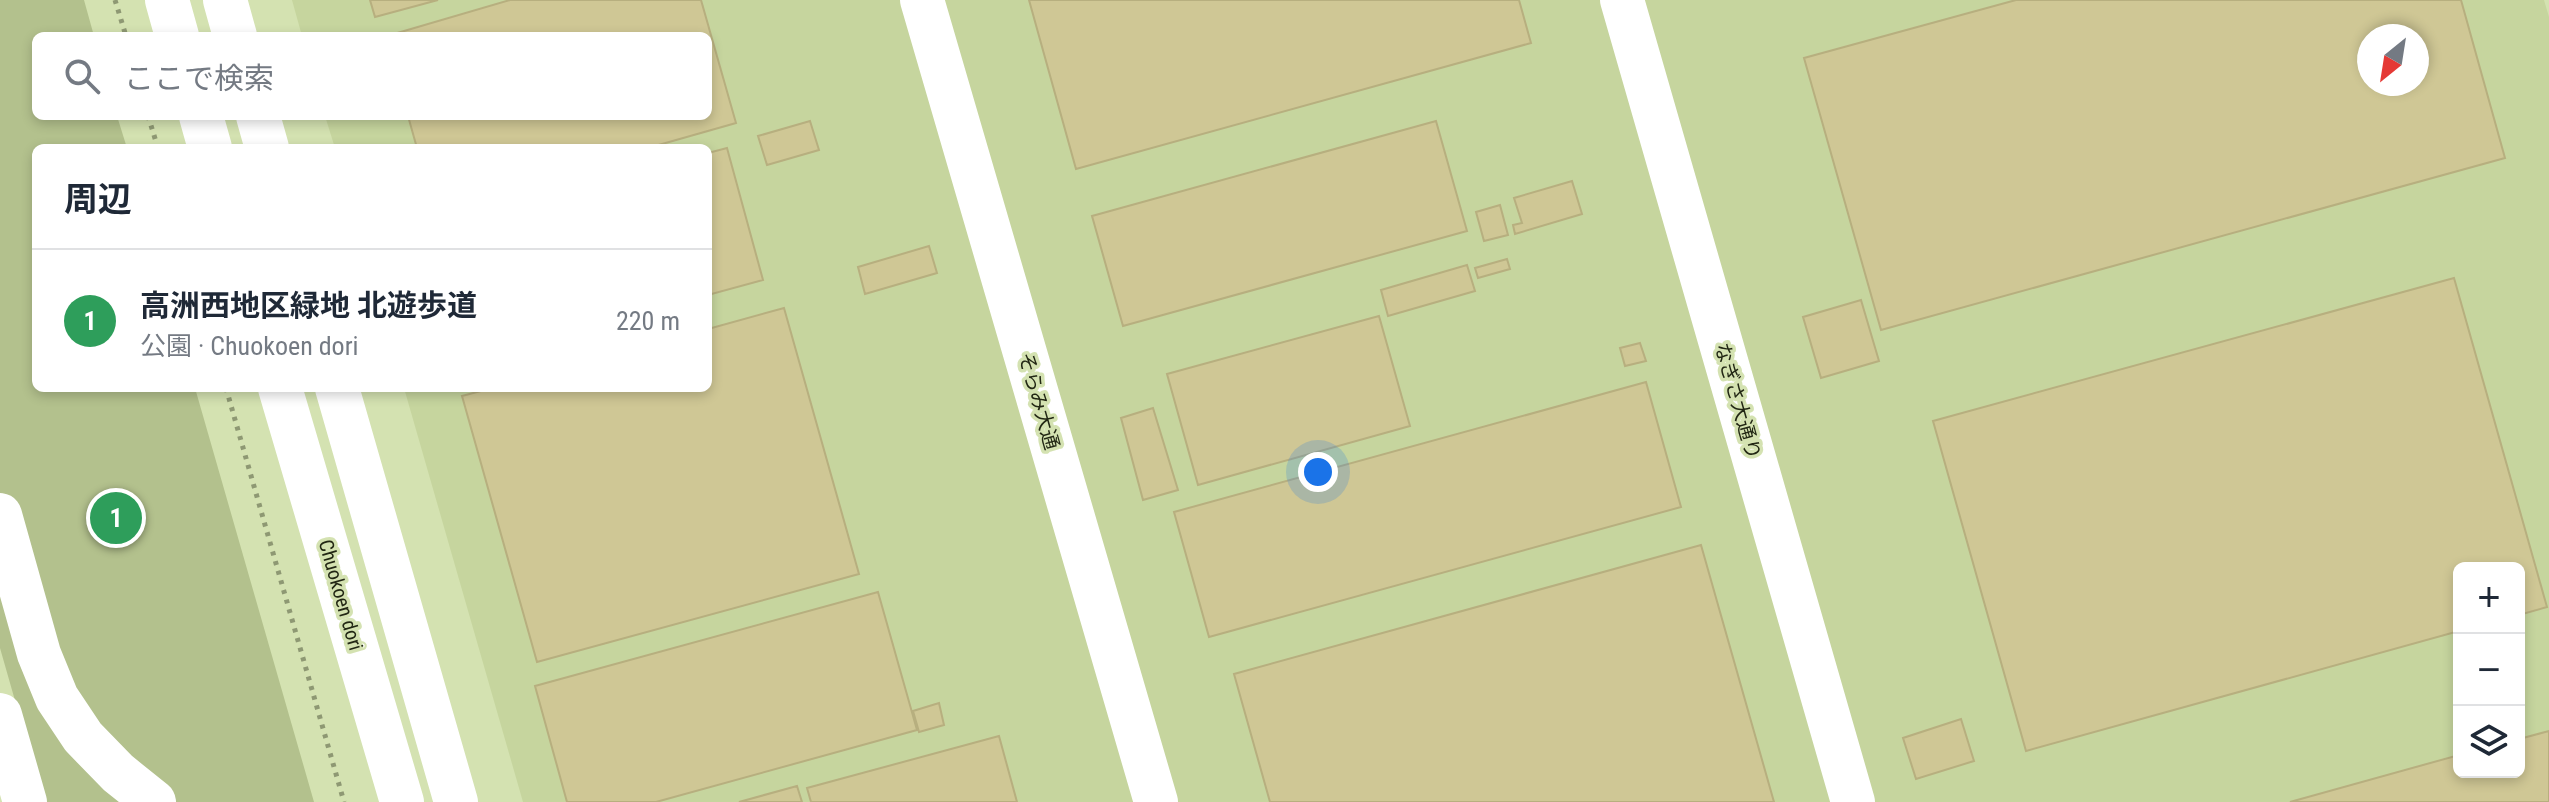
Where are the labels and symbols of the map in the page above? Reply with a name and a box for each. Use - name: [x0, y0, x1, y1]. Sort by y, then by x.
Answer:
- north arrow: [2357, 24, 2429, 96]
- street label: なぎさ大通り: [1710, 340, 1766, 462]
- street label: そらみ大通: [1014, 350, 1064, 452]
- your location: [1298, 452, 1338, 492]
- pin: 1: [90, 488, 142, 548]
- street label: Chuokoen dori: [314, 537, 368, 653]

